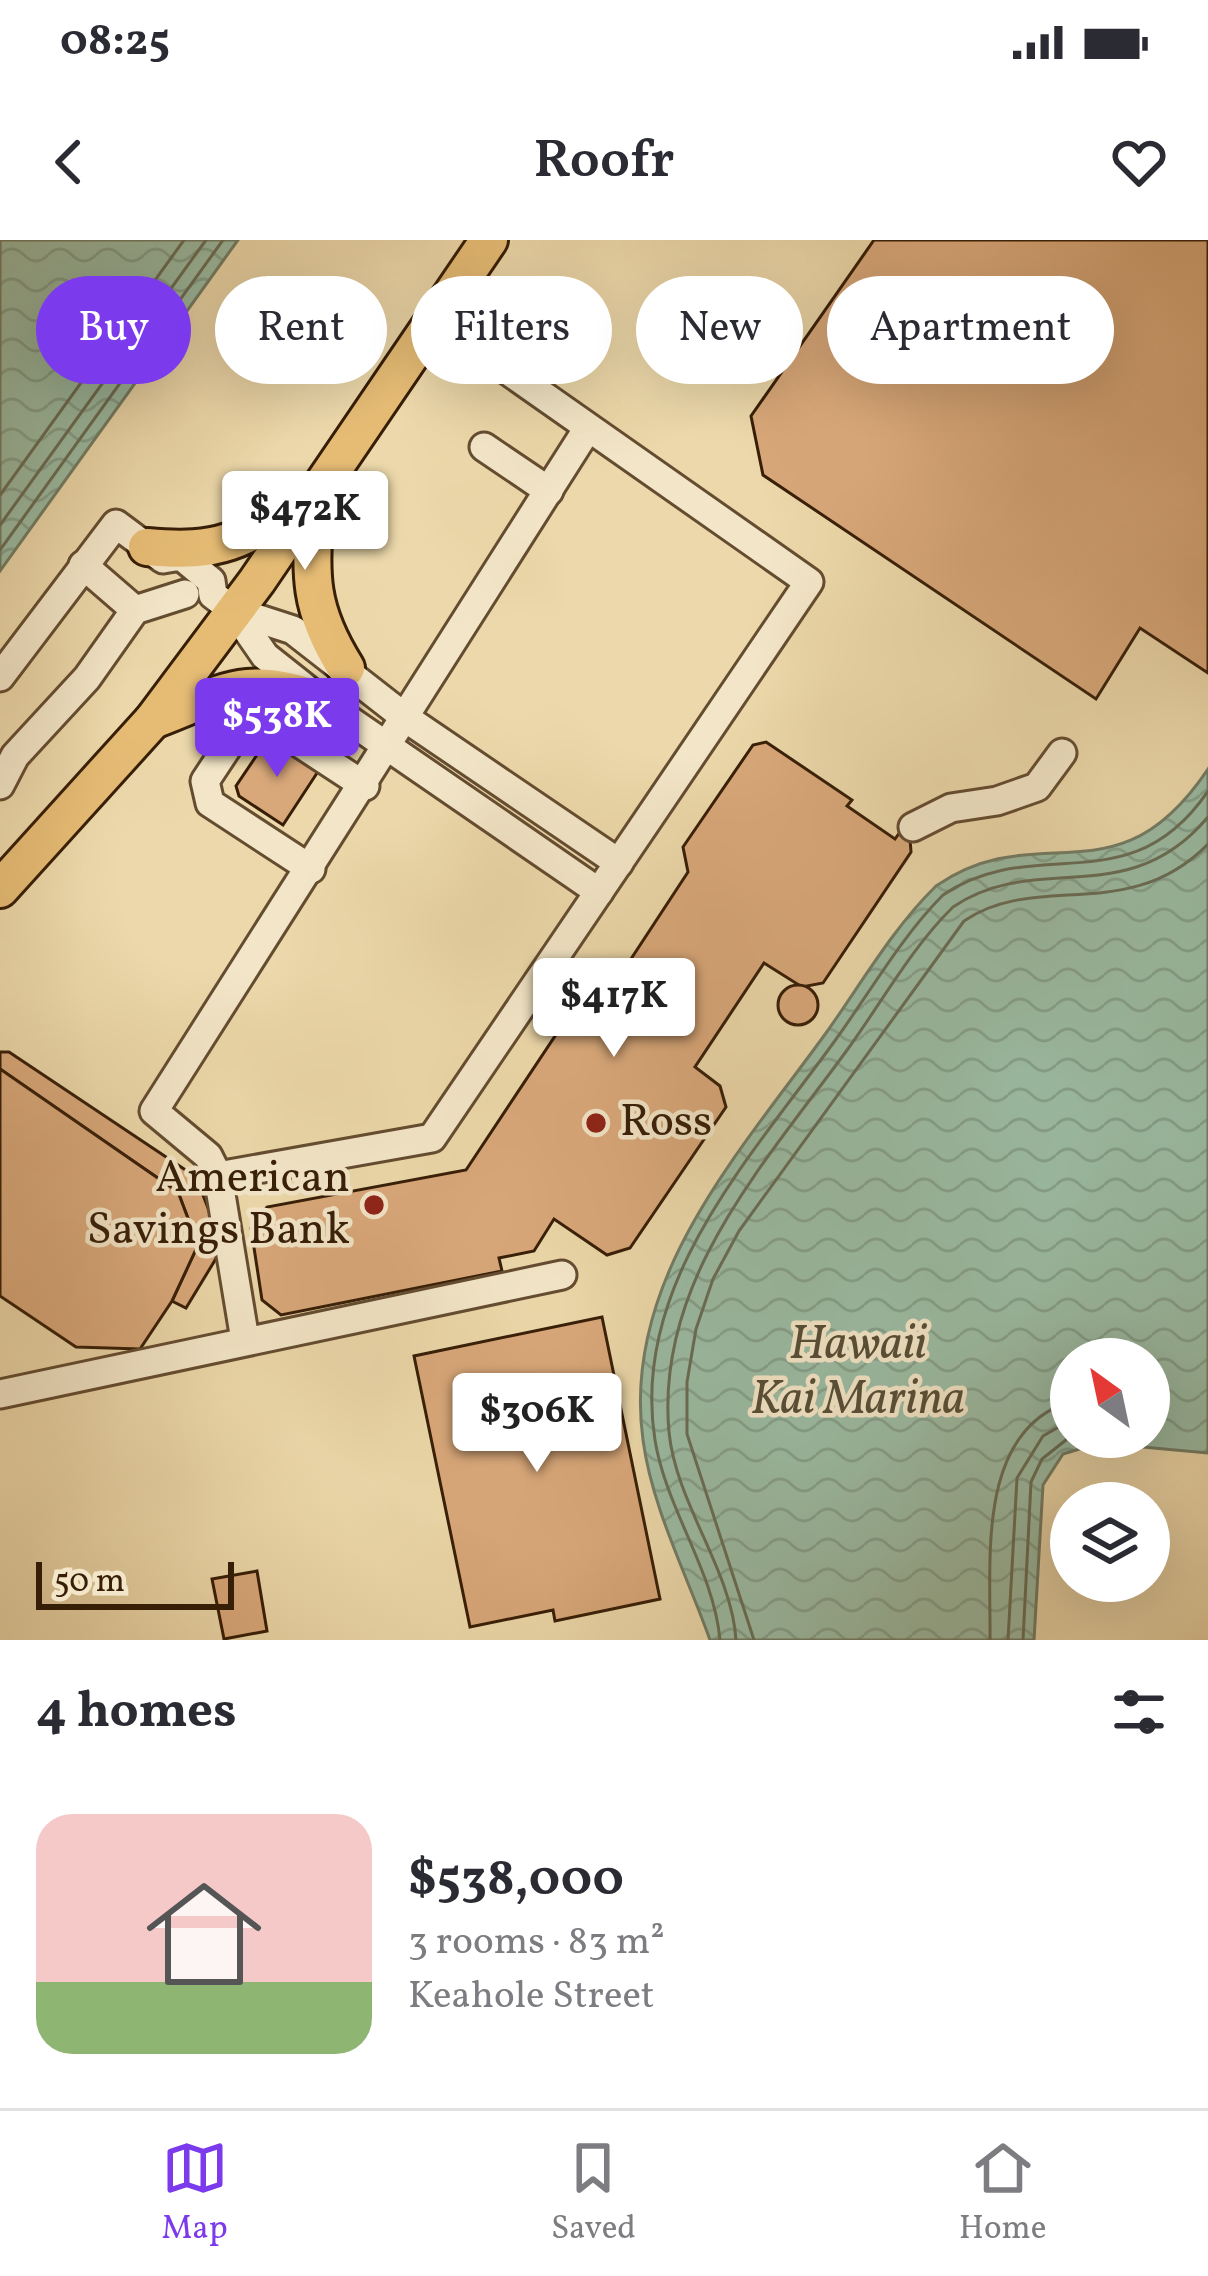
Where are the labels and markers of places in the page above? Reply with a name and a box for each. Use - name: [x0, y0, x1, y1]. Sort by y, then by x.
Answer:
- pin: $472K: [221, 471, 389, 573]
- pin: $538K: [193, 678, 361, 780]
- pin: $417K: [530, 958, 698, 1060]
- place label: Ross: [620, 1092, 712, 1155]
- marker: Ross: [583, 1110, 609, 1136]
- place label: American Savings Bank: [87, 1148, 350, 1263]
- marker: American Savings Bank: [361, 1192, 387, 1218]
- pin: $306K: [453, 1373, 621, 1475]

